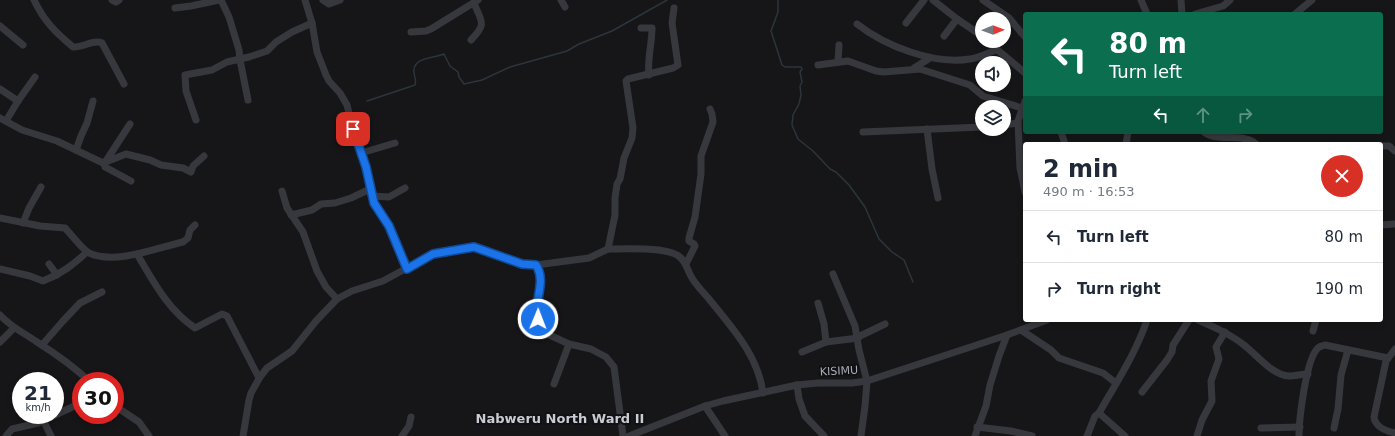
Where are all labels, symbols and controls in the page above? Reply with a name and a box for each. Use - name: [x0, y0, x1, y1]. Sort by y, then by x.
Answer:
- north arrow: [975, 12, 1011, 48]
- map controls: [975, 12, 1011, 136]
- text: 80 m: [1109, 27, 1187, 60]
- icon: left: [1043, 28, 1095, 80]
- button: sound: [975, 56, 1011, 92]
- text: Turn left: [1109, 61, 1182, 82]
- button: layers: [975, 100, 1011, 136]
- icon: left: [1150, 104, 1172, 126]
- icon: ahead: [1192, 104, 1214, 126]
- icon: right: [1234, 104, 1256, 126]
- pin: [336, 112, 370, 146]
- icon: arrive: [342, 118, 364, 140]
- text: 2 min: [1043, 155, 1118, 183]
- button: close: [1321, 155, 1363, 197]
- text: 490 m · 16:53: [1043, 184, 1134, 199]
- icon: left: [1043, 226, 1065, 248]
- text: Turn left: [1077, 228, 1149, 246]
- text: 80 m: [1325, 228, 1363, 246]
- icon: right: [1043, 278, 1065, 300]
- text: Turn right: [1077, 280, 1161, 298]
- text: 190 m: [1315, 280, 1363, 298]
- position arrow: [517, 298, 559, 340]
- street label: KISIMU: [820, 364, 858, 378]
- speed limit sign: 30: [72, 372, 124, 424]
- text: 21: [24, 381, 52, 405]
- text: km/h: [25, 402, 51, 413]
- district label: Nabweru North Ward II: [476, 411, 644, 426]

